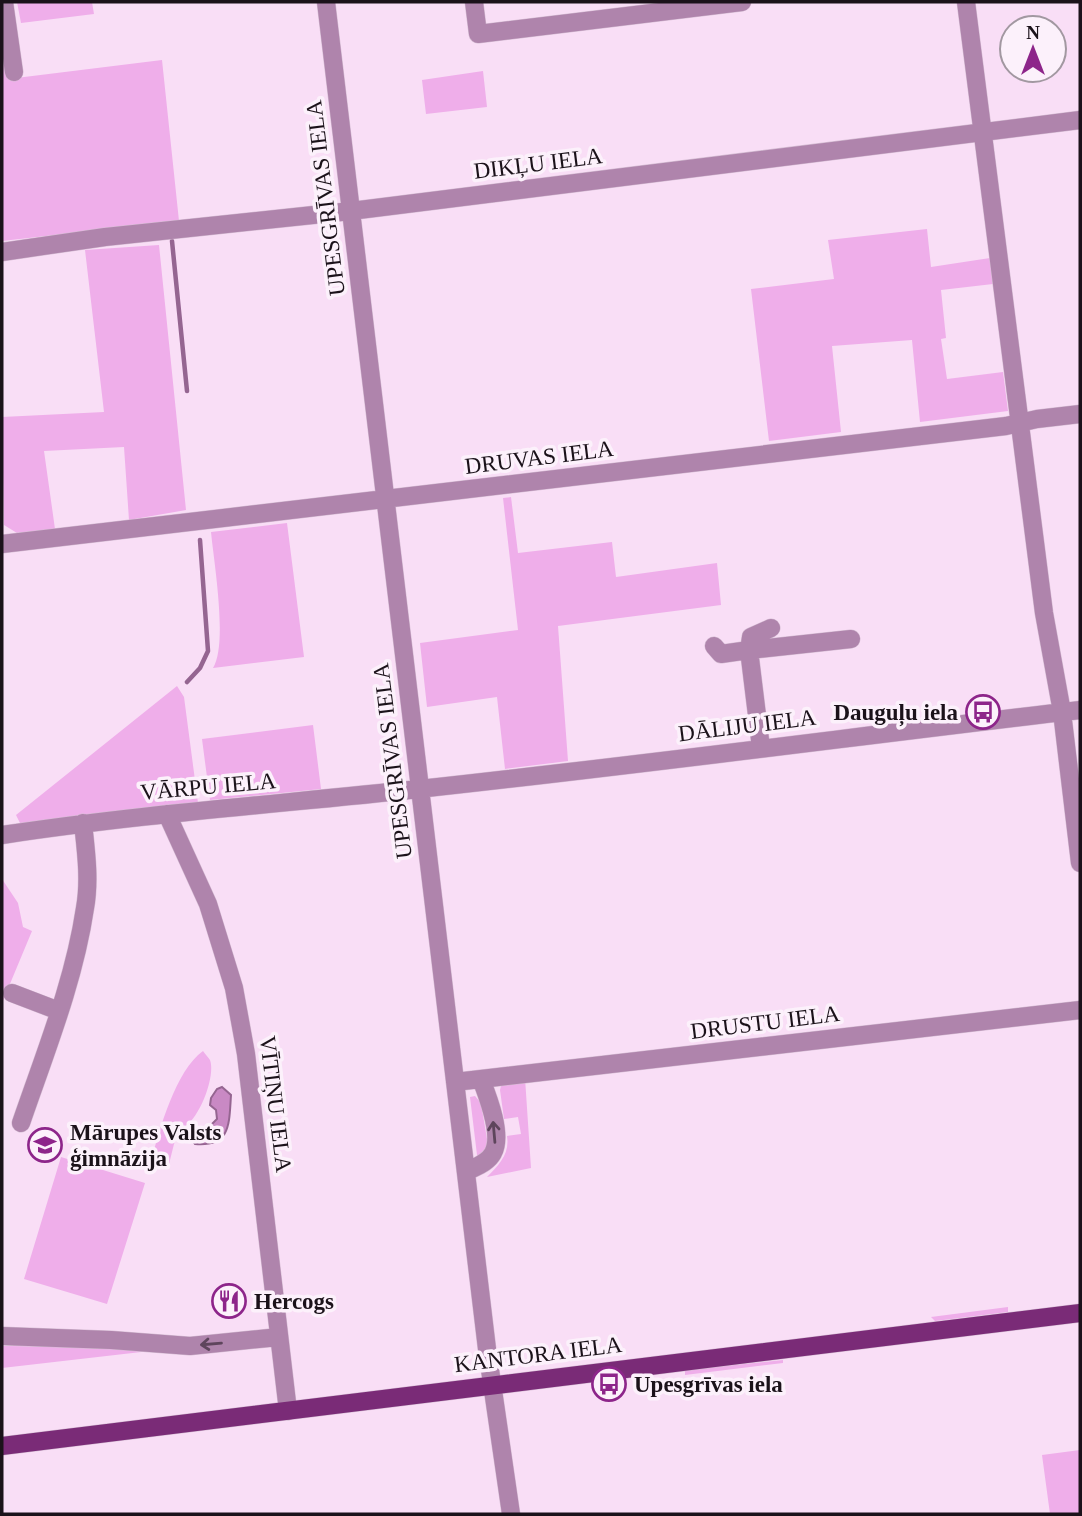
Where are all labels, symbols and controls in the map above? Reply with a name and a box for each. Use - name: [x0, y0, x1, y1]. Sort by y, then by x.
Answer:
- north arrow: [998, 14, 1068, 84]
- text: N: [1026, 22, 1040, 43]
- street label: UPESGRĪVAS IELA: [301, 98, 350, 297]
- street label: DIKĻU IELA: [472, 143, 604, 185]
- street label: DRUVAS IELA: [463, 436, 615, 479]
- street label: UPESGRĪVAS IELA: [368, 661, 417, 860]
- bus stop icon: Dauguļu iela: [964, 693, 1002, 731]
- place label: Dauguļu iela: [833, 700, 958, 727]
- street label: DĀLIJU IELA: [677, 705, 818, 746]
- street label: VĀRPU IELA: [139, 768, 277, 805]
- street label: DRUSTU IELA: [689, 1001, 841, 1044]
- street label: VĪTIŅU IELA: [254, 1034, 296, 1174]
- place label: Mārupes Valsts ģimnāzija: [70, 1120, 221, 1171]
- one-way arrow: [487, 1121, 500, 1144]
- school or university icon: Mārupes Valsts ģimnāzija: [26, 1126, 64, 1164]
- restaurant icon: Hercogs: [210, 1282, 248, 1320]
- place label: Hercogs: [254, 1289, 334, 1314]
- street label: KANTORA IELA: [453, 1332, 624, 1377]
- one-way arrow: [200, 1338, 223, 1351]
- bus stop icon: Upesgrīvas iela: [590, 1365, 628, 1403]
- place label: Upesgrīvas iela: [634, 1372, 783, 1397]

